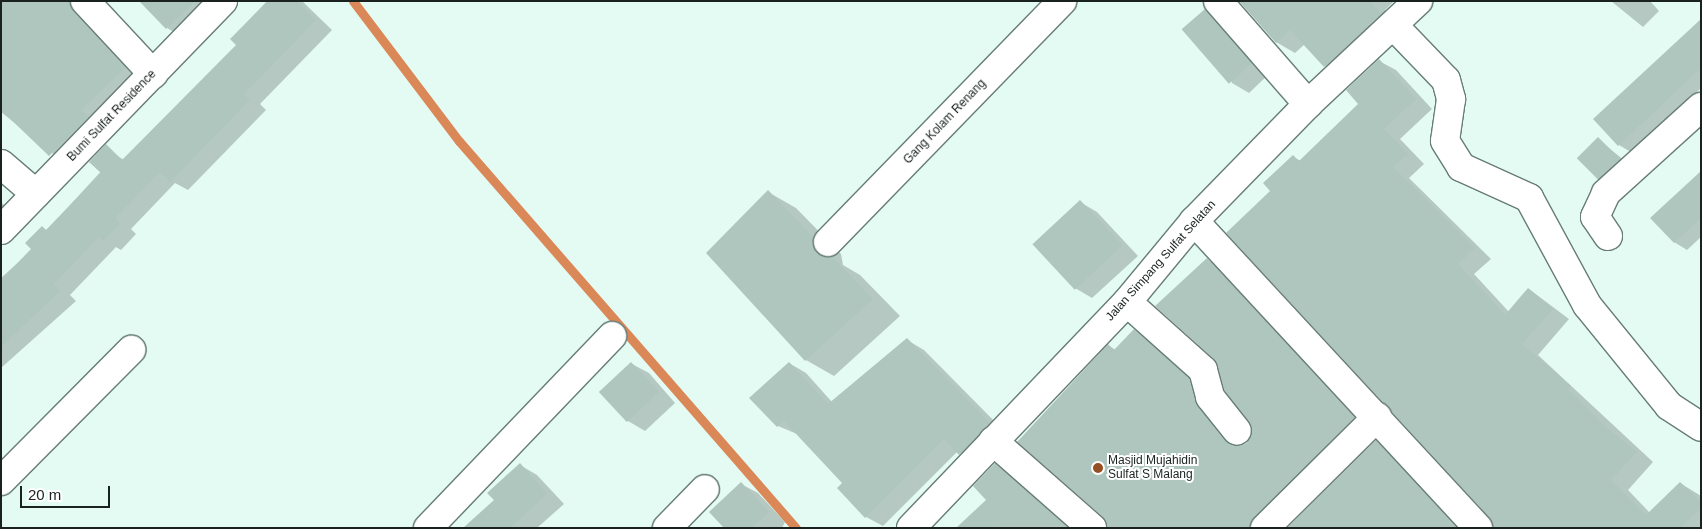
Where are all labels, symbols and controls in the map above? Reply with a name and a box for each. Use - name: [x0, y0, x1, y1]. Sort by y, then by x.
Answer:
- street label: Bumi Sulfat Residence: [65, 67, 159, 165]
- street label: Gang Kolam Renang: [901, 77, 989, 167]
- street label: Jalan Simpang Sulfat Selatan: [1103, 198, 1219, 324]
- place label: Masjid Mujahidin Sulfat S Malang: [1108, 454, 1197, 482]
- marker: Masjid Mujahidin Sulfat S Malang: [1092, 462, 1104, 474]
- scale bar: [22, 476, 112, 508]
- text: 20 m: [28, 486, 61, 503]

